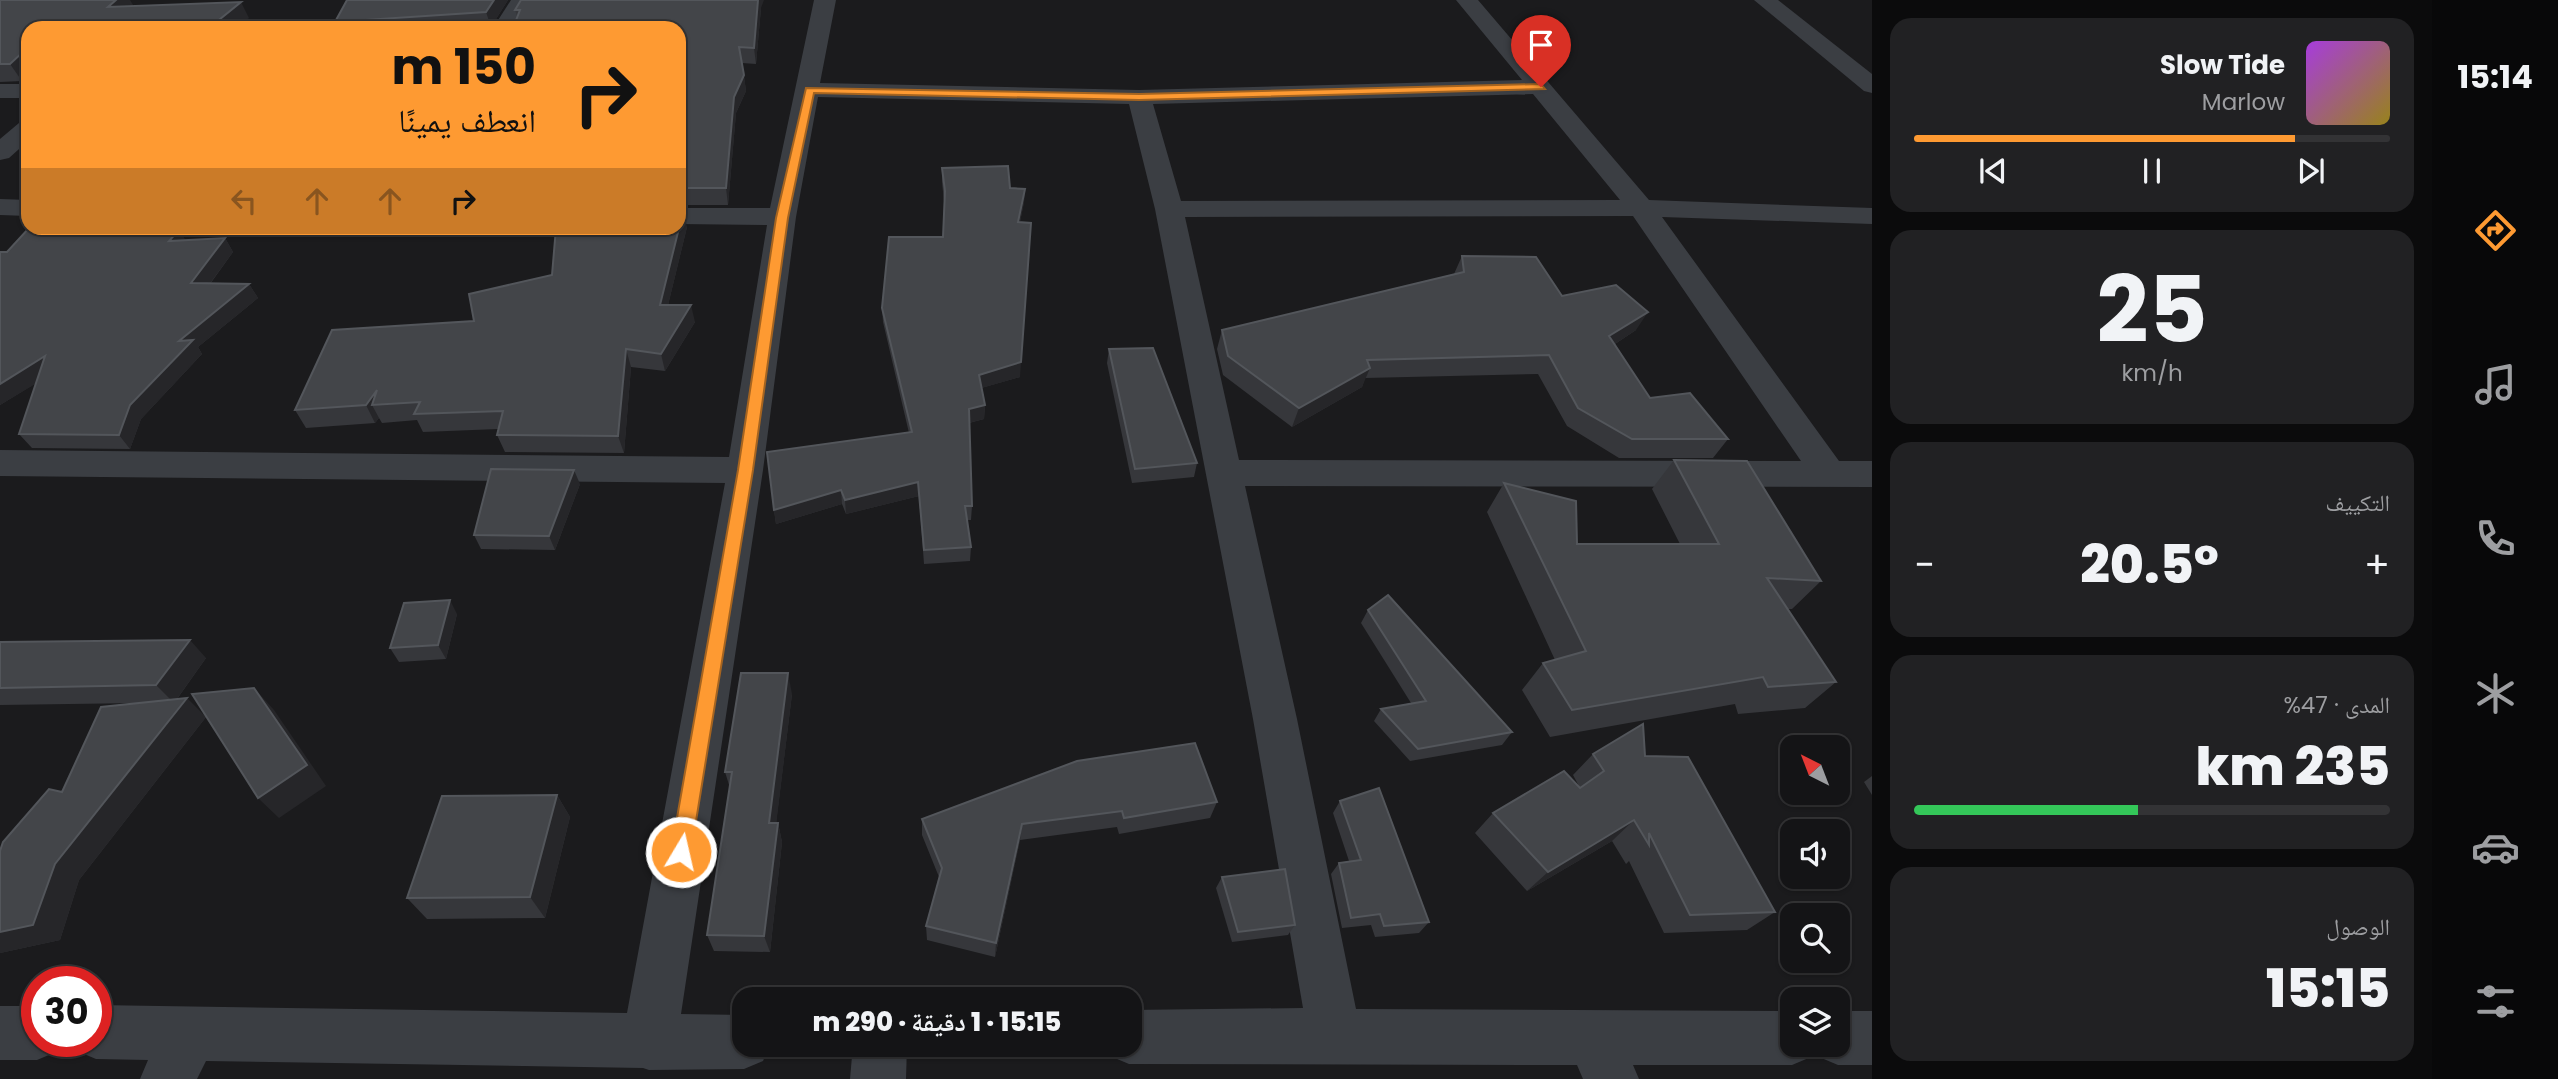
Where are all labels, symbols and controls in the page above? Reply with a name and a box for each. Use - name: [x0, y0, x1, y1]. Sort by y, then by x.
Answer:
- pin: [1511, 15, 1571, 87]
- icon: arrive: [1522, 26, 1560, 64]
- text: 150 m: [391, 33, 536, 101]
- text: Slow Tide: [2160, 47, 2285, 83]
- icon: right: [560, 49, 651, 140]
- text: 15:14: [2457, 54, 2533, 99]
- text: Marlow: [2202, 86, 2285, 118]
- text: انعطف يمينًا: [398, 98, 536, 143]
- icon: previous: [1974, 152, 2012, 190]
- icon: pause: [2133, 152, 2171, 190]
- icon: next: [2292, 152, 2330, 190]
- icon: left: [225, 182, 263, 220]
- icon: ahead: [298, 182, 336, 220]
- icon: ahead: [371, 182, 409, 220]
- icon: right: [444, 182, 482, 220]
- icon: directions: [2471, 206, 2520, 255]
- text: 25: [2096, 246, 2208, 374]
- text: km/h: [2121, 357, 2183, 389]
- icon: music: [2471, 360, 2520, 409]
- text: التكييف: [2325, 487, 2390, 519]
- icon: phone: [2471, 514, 2520, 563]
- text: 20.5°: [2080, 528, 2219, 601]
- text: −: [1914, 538, 1935, 591]
- text: +: [2364, 538, 2390, 591]
- icon: climate: [2471, 669, 2520, 718]
- text: المدى · 47%: [2283, 689, 2390, 721]
- text: 235 km: [2196, 730, 2390, 803]
- north arrow: [1780, 735, 1850, 805]
- map controls: [1780, 735, 1850, 1057]
- position arrow: [644, 815, 718, 889]
- button: sound: [1780, 819, 1850, 889]
- icon: car: [2471, 823, 2520, 872]
- button: search: [1780, 903, 1850, 973]
- text: الوصول: [2326, 911, 2390, 943]
- text: 15:15: [2266, 952, 2390, 1025]
- speed limit sign: 30: [21, 966, 112, 1057]
- icon: filters: [2471, 977, 2520, 1026]
- button: layers: [1780, 987, 1850, 1057]
- text: 15:15 · 1 دقيقة · 290 m: [813, 1004, 1061, 1040]

